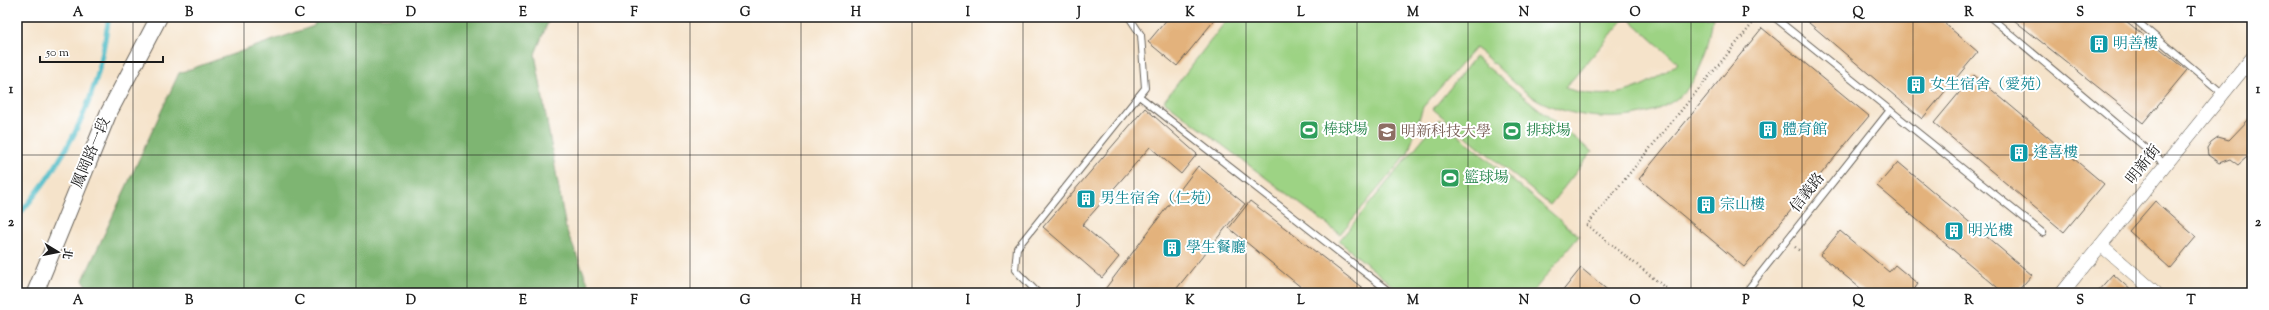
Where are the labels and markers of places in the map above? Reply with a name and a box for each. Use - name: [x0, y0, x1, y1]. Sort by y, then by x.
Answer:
- building icon: 明善樓: [2088, 33, 2110, 55]
- place label: 明善樓: [2113, 34, 2158, 55]
- building icon: 女生宿舍（愛苑）: [1905, 74, 1927, 96]
- place label: 女生宿舍（愛苑）: [1930, 75, 2050, 96]
- sports icon: 棒球場: [1298, 119, 1320, 141]
- building icon: 體育館: [1757, 119, 1779, 141]
- place label: 棒球場: [1323, 120, 1368, 141]
- sports icon: 排球場: [1501, 120, 1523, 142]
- place label: 體育館: [1782, 120, 1827, 141]
- school or university icon: 明新科技大學: [1376, 121, 1398, 143]
- place label: 排球場: [1526, 121, 1571, 142]
- place label: 明新科技大學: [1401, 122, 1491, 143]
- building icon: 逢喜樓: [2008, 142, 2030, 164]
- place label: 逢喜樓: [2033, 143, 2078, 164]
- sports icon: 籃球場: [1439, 167, 1461, 189]
- place label: 籃球場: [1464, 168, 1509, 189]
- building icon: 男生宿舍（仁苑）: [1075, 188, 1097, 210]
- place label: 男生宿舍（仁苑）: [1100, 189, 1220, 210]
- building icon: 宗山樓: [1695, 194, 1717, 216]
- place label: 宗山樓: [1720, 195, 1765, 216]
- building icon: 明光樓: [1943, 220, 1965, 242]
- place label: 明光樓: [1968, 221, 2013, 242]
- building icon: 學生餐廳: [1161, 237, 1183, 259]
- place label: 學生餐廳: [1186, 238, 1246, 259]

